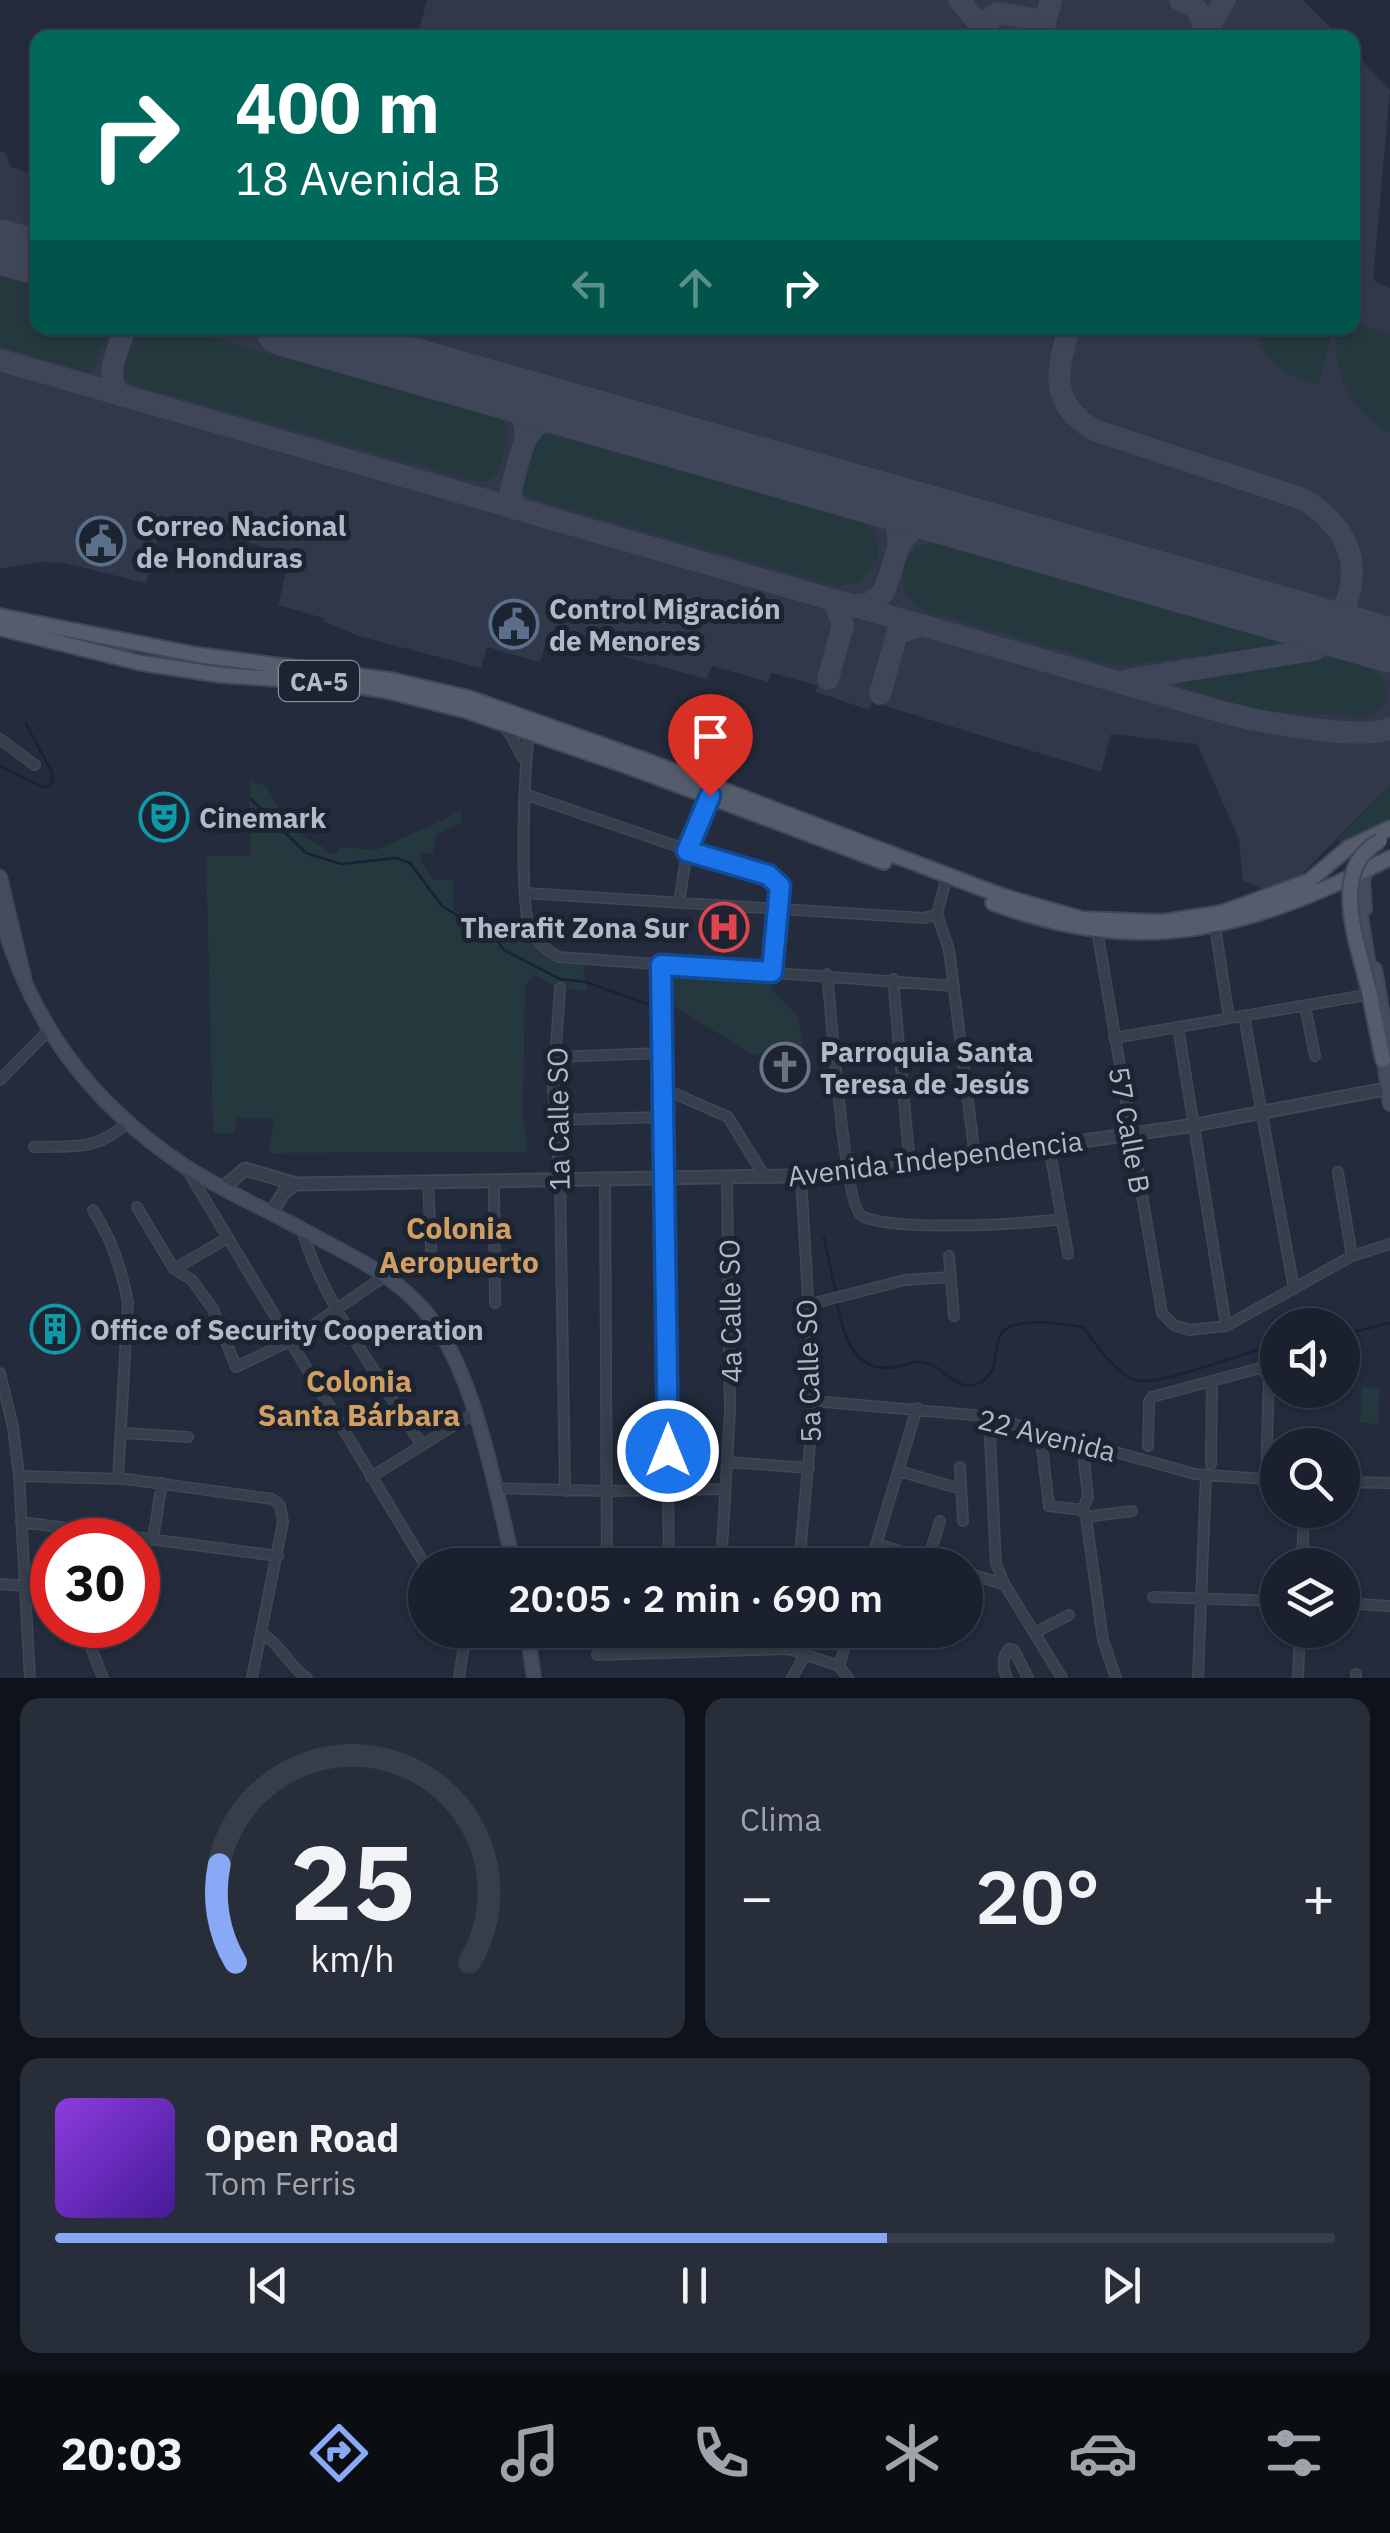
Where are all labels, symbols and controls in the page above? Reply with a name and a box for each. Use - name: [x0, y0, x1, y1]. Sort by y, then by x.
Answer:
- text: 400 m: [235, 61, 440, 152]
- icon: right: [70, 70, 200, 200]
- text: 18 Avenida B: [235, 149, 501, 207]
- icon: left: [563, 260, 618, 315]
- icon: ahead: [668, 260, 723, 315]
- icon: right: [773, 260, 828, 315]
- place label: Correo Nacional de Honduras: [136, 507, 346, 576]
- public building icon: Correo Nacional de Honduras: [75, 515, 127, 567]
- place label: Control Migración de Menores: [549, 590, 781, 659]
- public building icon: Control Migración de Menores: [488, 598, 540, 650]
- road number: CA-5: [279, 661, 359, 701]
- pin: [668, 694, 753, 797]
- icon: arrive: [683, 709, 738, 764]
- theatre icon: Cinemark: [138, 791, 190, 843]
- place label: Cinemark: [199, 799, 327, 836]
- hospital icon: Therafit Zona Sur: [698, 901, 750, 953]
- place label: Therafit Zona Sur: [461, 909, 689, 946]
- place label: Parroquia Santa Teresa de Jesús: [820, 1033, 1033, 1102]
- church icon: Parroquia Santa Teresa de Jesús: [759, 1041, 811, 1093]
- street label: 1a Calle SO: [538, 1047, 578, 1191]
- street label: 57 Calle B: [1101, 1064, 1159, 1196]
- street label: Avenida Independencia: [785, 1122, 1085, 1194]
- district label: Colonia Aeropuerto: [379, 1208, 539, 1281]
- street label: 4a Calle SO: [710, 1239, 750, 1383]
- street label: 5a Calle SO: [787, 1298, 829, 1444]
- building icon: Office of Security Cooperation: [29, 1303, 81, 1355]
- map controls: [1260, 1308, 1360, 1648]
- button: sound: [1260, 1308, 1360, 1408]
- place label: Office of Security Cooperation: [90, 1311, 484, 1348]
- district label: Colonia Santa Bárbara: [258, 1361, 460, 1434]
- position arrow: [616, 1399, 720, 1503]
- street label: 22 Avenida: [974, 1400, 1120, 1470]
- button: search: [1260, 1428, 1360, 1528]
- speed limit sign: 30: [30, 1518, 160, 1648]
- button: layers: [1260, 1548, 1360, 1648]
- text: 20:05 · 2 min · 690 m: [508, 1573, 883, 1622]
- text: Clima: [740, 1798, 822, 1840]
- text: 25: [290, 1813, 415, 1949]
- text: 20°: [975, 1847, 1100, 1945]
- text: −: [740, 1861, 773, 1932]
- text: +: [1302, 1861, 1335, 1932]
- text: km/h: [310, 1935, 395, 1982]
- text: Open Road: [205, 2113, 399, 2162]
- text: Tom Ferris: [205, 2162, 356, 2204]
- icon: previous: [241, 2258, 296, 2313]
- icon: pause: [667, 2258, 722, 2313]
- icon: next: [1094, 2258, 1149, 2313]
- icon: directions: [304, 2418, 374, 2488]
- icon: music: [495, 2418, 565, 2488]
- icon: phone: [686, 2418, 756, 2488]
- icon: climate: [877, 2418, 947, 2488]
- icon: car: [1068, 2418, 1138, 2488]
- icon: filters: [1259, 2418, 1329, 2488]
- text: 20:03: [61, 2424, 183, 2482]

